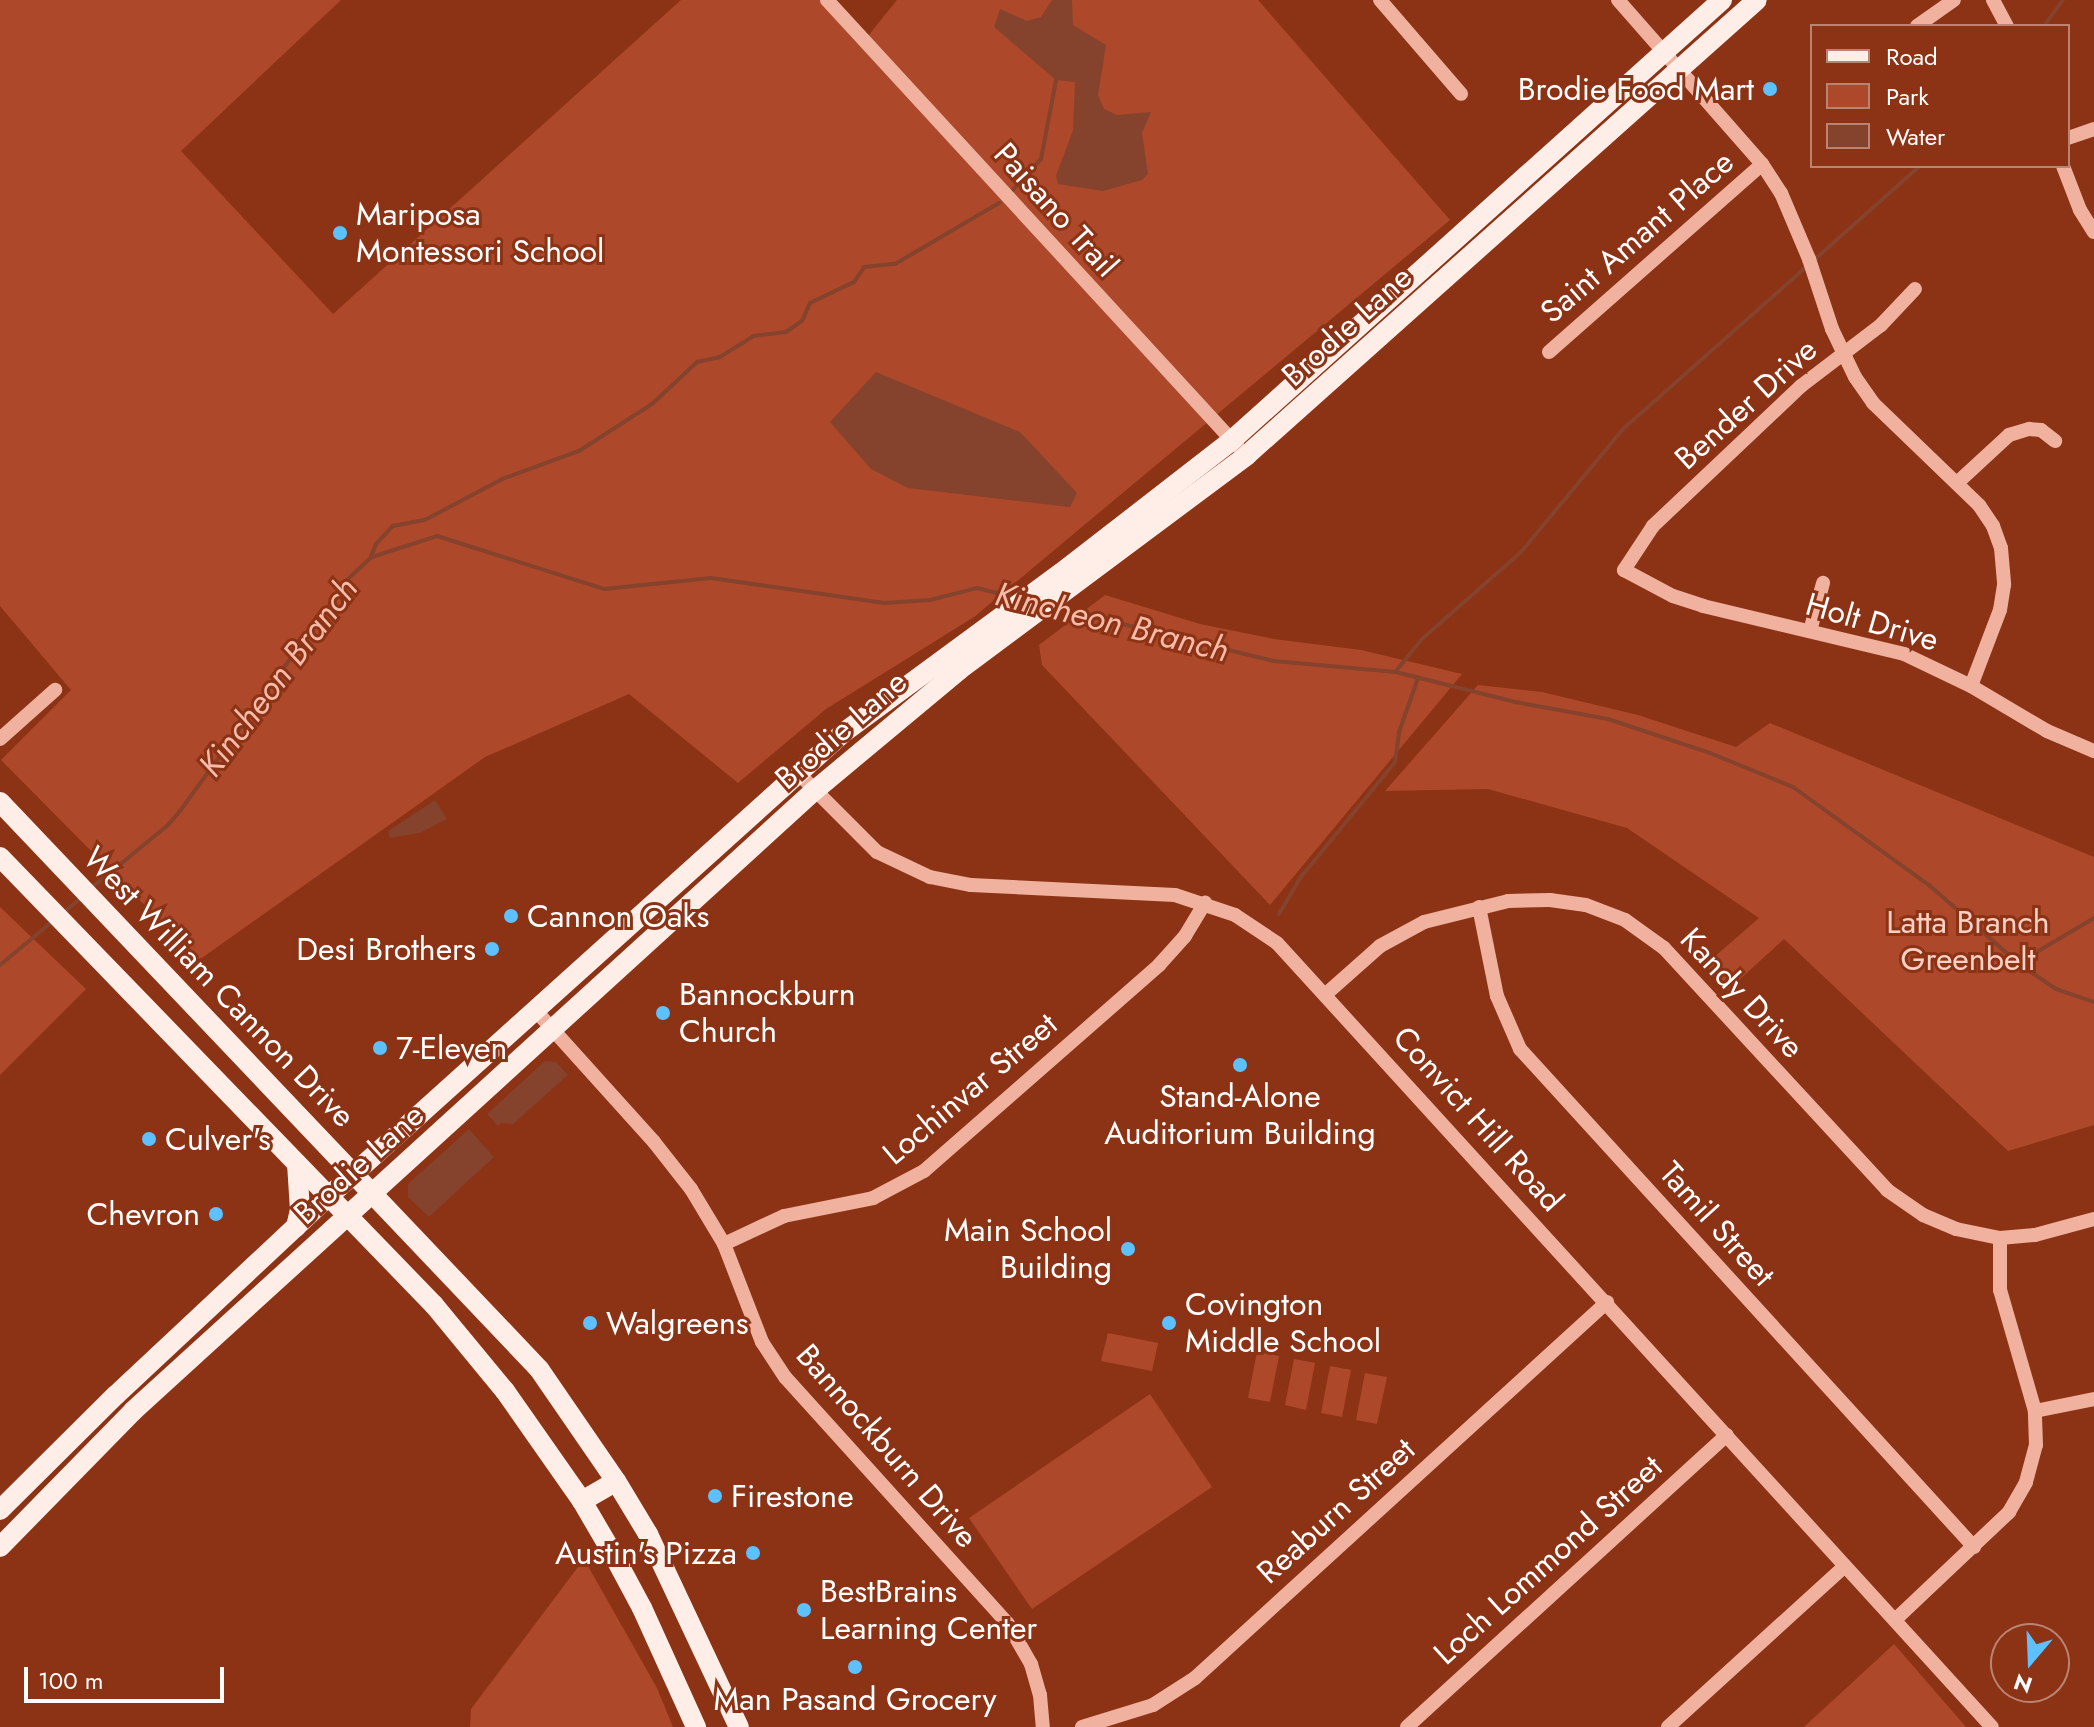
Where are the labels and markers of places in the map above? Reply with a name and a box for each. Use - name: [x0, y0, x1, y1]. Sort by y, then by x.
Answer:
- place label: Brodie Food Mart: [1518, 70, 1754, 108]
- marker: Brodie Food Mart: [1761, 80, 1779, 98]
- place label: Mariposa Montessori School: [356, 196, 604, 271]
- marker: Mariposa Montessori School: [331, 224, 349, 242]
- place label: Cannon Oaks: [527, 897, 709, 935]
- marker: Cannon Oaks: [502, 907, 520, 925]
- place label: Desi Brothers: [296, 930, 476, 968]
- marker: Desi Brothers: [483, 940, 501, 958]
- place label: Bannockburn Church: [679, 976, 856, 1051]
- marker: Bannockburn Church: [654, 1004, 672, 1022]
- place label: 7-Eleven: [396, 1029, 507, 1067]
- marker: 7-Eleven: [371, 1039, 389, 1057]
- marker: Stand-Alone Auditorium Building: [1231, 1056, 1249, 1074]
- place label: Stand-Alone Auditorium Building: [1104, 1078, 1376, 1153]
- place label: Culver's: [165, 1120, 271, 1158]
- marker: Culver's: [140, 1130, 158, 1148]
- place label: Chevron: [86, 1195, 200, 1233]
- marker: Chevron: [207, 1205, 225, 1223]
- place label: Main School Building: [944, 1212, 1112, 1287]
- marker: Main School Building: [1119, 1240, 1137, 1258]
- place label: Covington Middle School: [1185, 1286, 1381, 1361]
- place label: Walgreens: [606, 1304, 749, 1342]
- marker: Walgreens: [581, 1314, 599, 1332]
- marker: Covington Middle School: [1160, 1314, 1178, 1332]
- place label: Firestone: [731, 1477, 854, 1515]
- marker: Firestone: [706, 1487, 724, 1505]
- place label: Austin's Pizza: [555, 1534, 737, 1572]
- marker: Austin's Pizza: [744, 1544, 762, 1562]
- place label: BestBrains Learning Center: [820, 1573, 1037, 1648]
- marker: BestBrains Learning Center: [795, 1601, 813, 1619]
- marker: Man Pasand Grocery: [846, 1658, 864, 1676]
- place label: Man Pasand Grocery: [713, 1680, 997, 1718]

